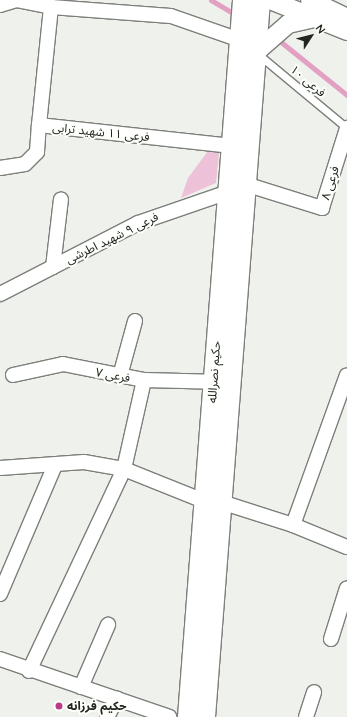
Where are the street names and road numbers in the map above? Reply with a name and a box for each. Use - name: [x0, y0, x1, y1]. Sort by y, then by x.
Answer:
- street label: فرعی ۱۰: [287, 62, 329, 100]
- street label: فرعی ۱۱ شهید ترابی: [52, 120, 150, 144]
- street label: فرعی ۸: [318, 164, 342, 202]
- street label: فرعی ۹ شهید اطرشی: [63, 209, 161, 267]
- street label: حکیم نصرالله: [205, 341, 223, 403]
- street label: فرعی ۷: [95, 365, 131, 385]

